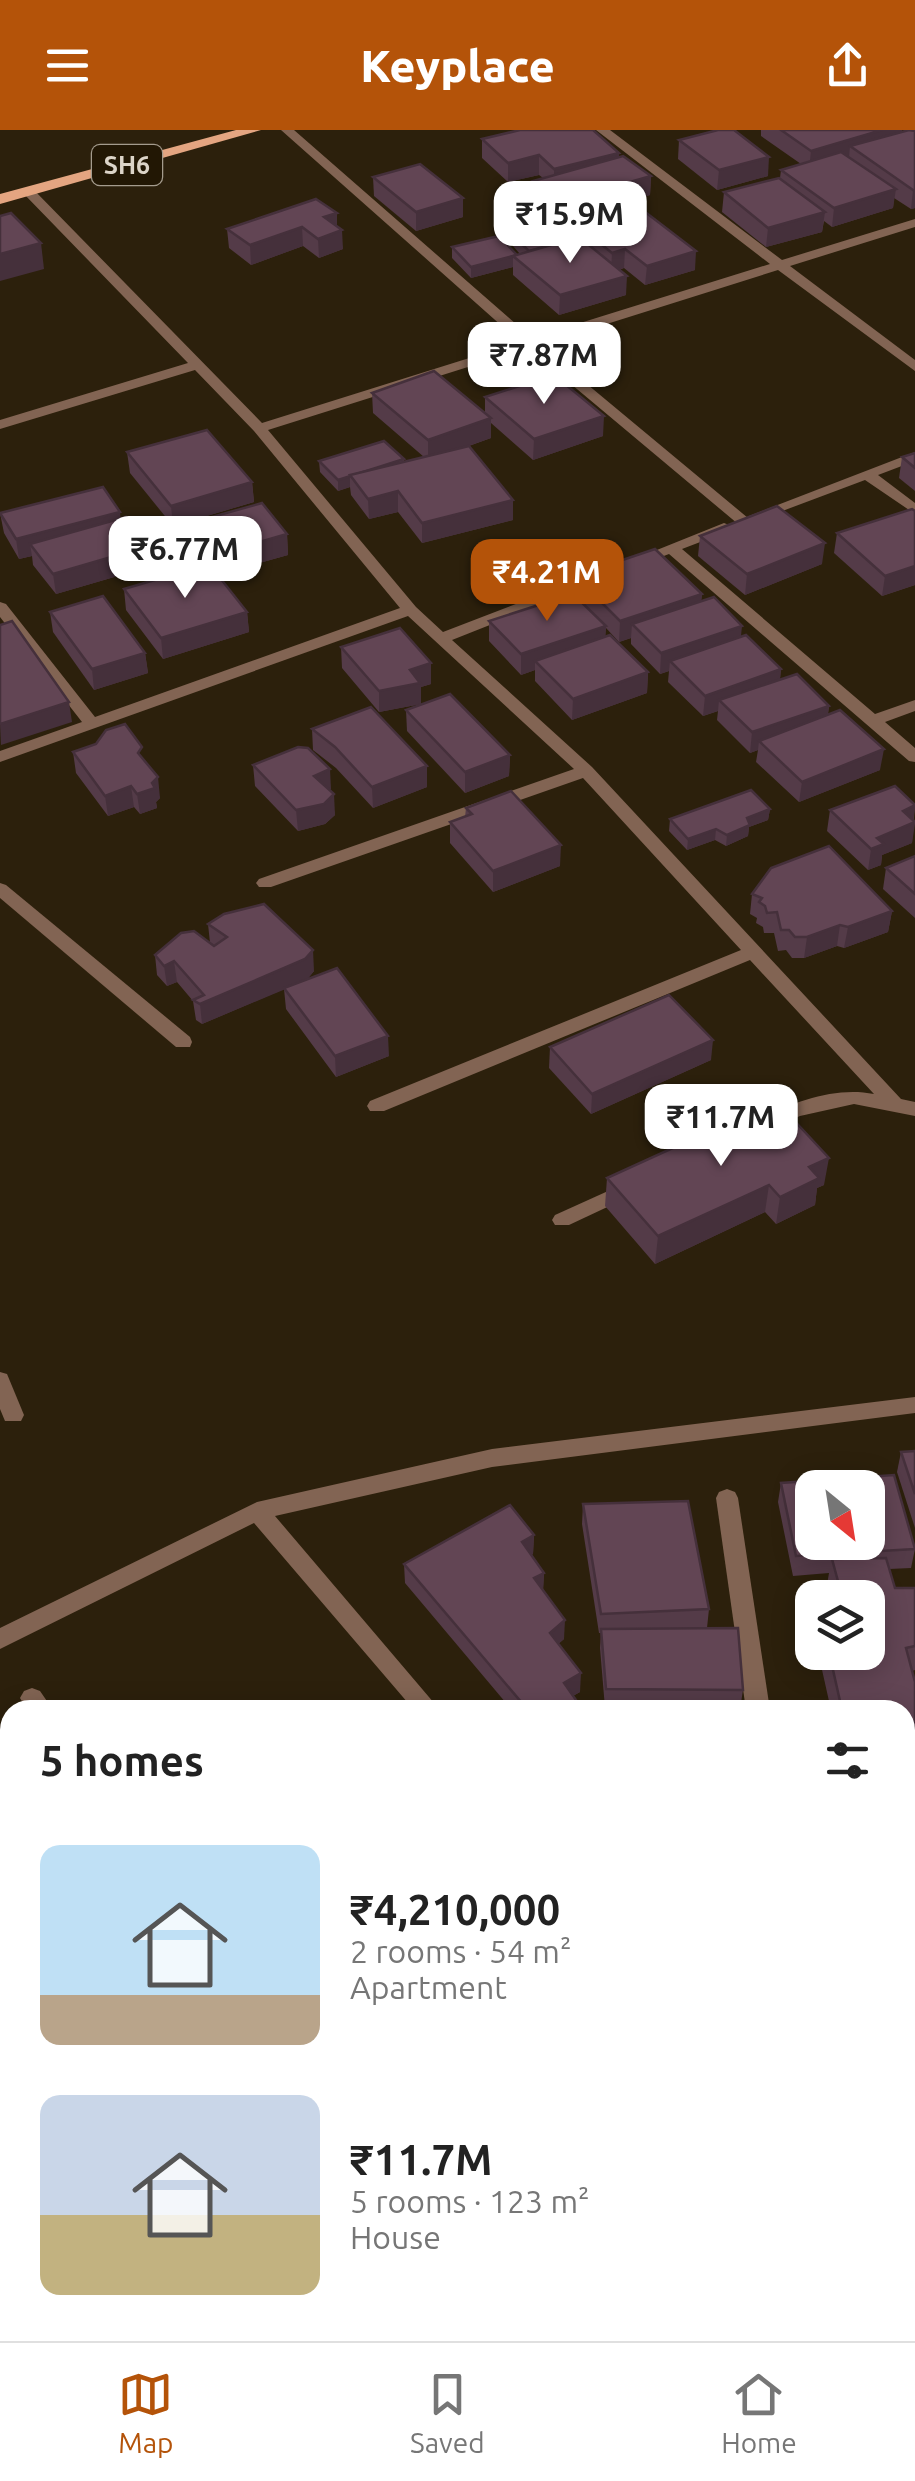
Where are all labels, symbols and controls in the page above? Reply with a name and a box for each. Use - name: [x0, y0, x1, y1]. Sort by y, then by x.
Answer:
- icon: menu: [40, 38, 95, 93]
- icon: share: [820, 38, 875, 93]
- text: Keyplace: [360, 40, 555, 91]
- road number: SH6: [92, 145, 162, 185]
- pin: ₹15.9M: [489, 181, 651, 266]
- text: ₹15.9M: [516, 195, 624, 231]
- pin: ₹7.87M: [463, 322, 625, 407]
- text: ₹7.87M: [490, 336, 598, 372]
- pin: ₹6.77M: [104, 516, 266, 601]
- text: ₹6.77M: [131, 530, 239, 566]
- pin: ₹4.21M: [466, 539, 628, 624]
- text: ₹4.21M: [493, 553, 601, 589]
- pin: ₹11.7M: [640, 1084, 802, 1169]
- text: ₹11.7M: [667, 1098, 775, 1134]
- north arrow: [795, 1470, 885, 1560]
- map controls: [795, 1470, 885, 1670]
- button: layers: [795, 1580, 885, 1670]
- icon: filters: [820, 1733, 875, 1788]
- text: 5 homes: [40, 1737, 204, 1784]
- icon: home: [120, 1885, 240, 2005]
- text: ₹4,210,000: [350, 1886, 560, 1933]
- text: 2 rooms · 54 m²: [350, 1933, 571, 1969]
- text: Apartment: [350, 1969, 507, 2005]
- icon: home: [120, 2135, 240, 2255]
- text: ₹11.7M: [350, 2136, 492, 2183]
- text: 5 rooms · 123 m²: [350, 2183, 590, 2219]
- text: House: [350, 2219, 441, 2255]
- tab: Map: [118, 2367, 173, 2458]
- tab: Saved: [410, 2367, 485, 2458]
- tab: Home: [721, 2367, 797, 2458]

